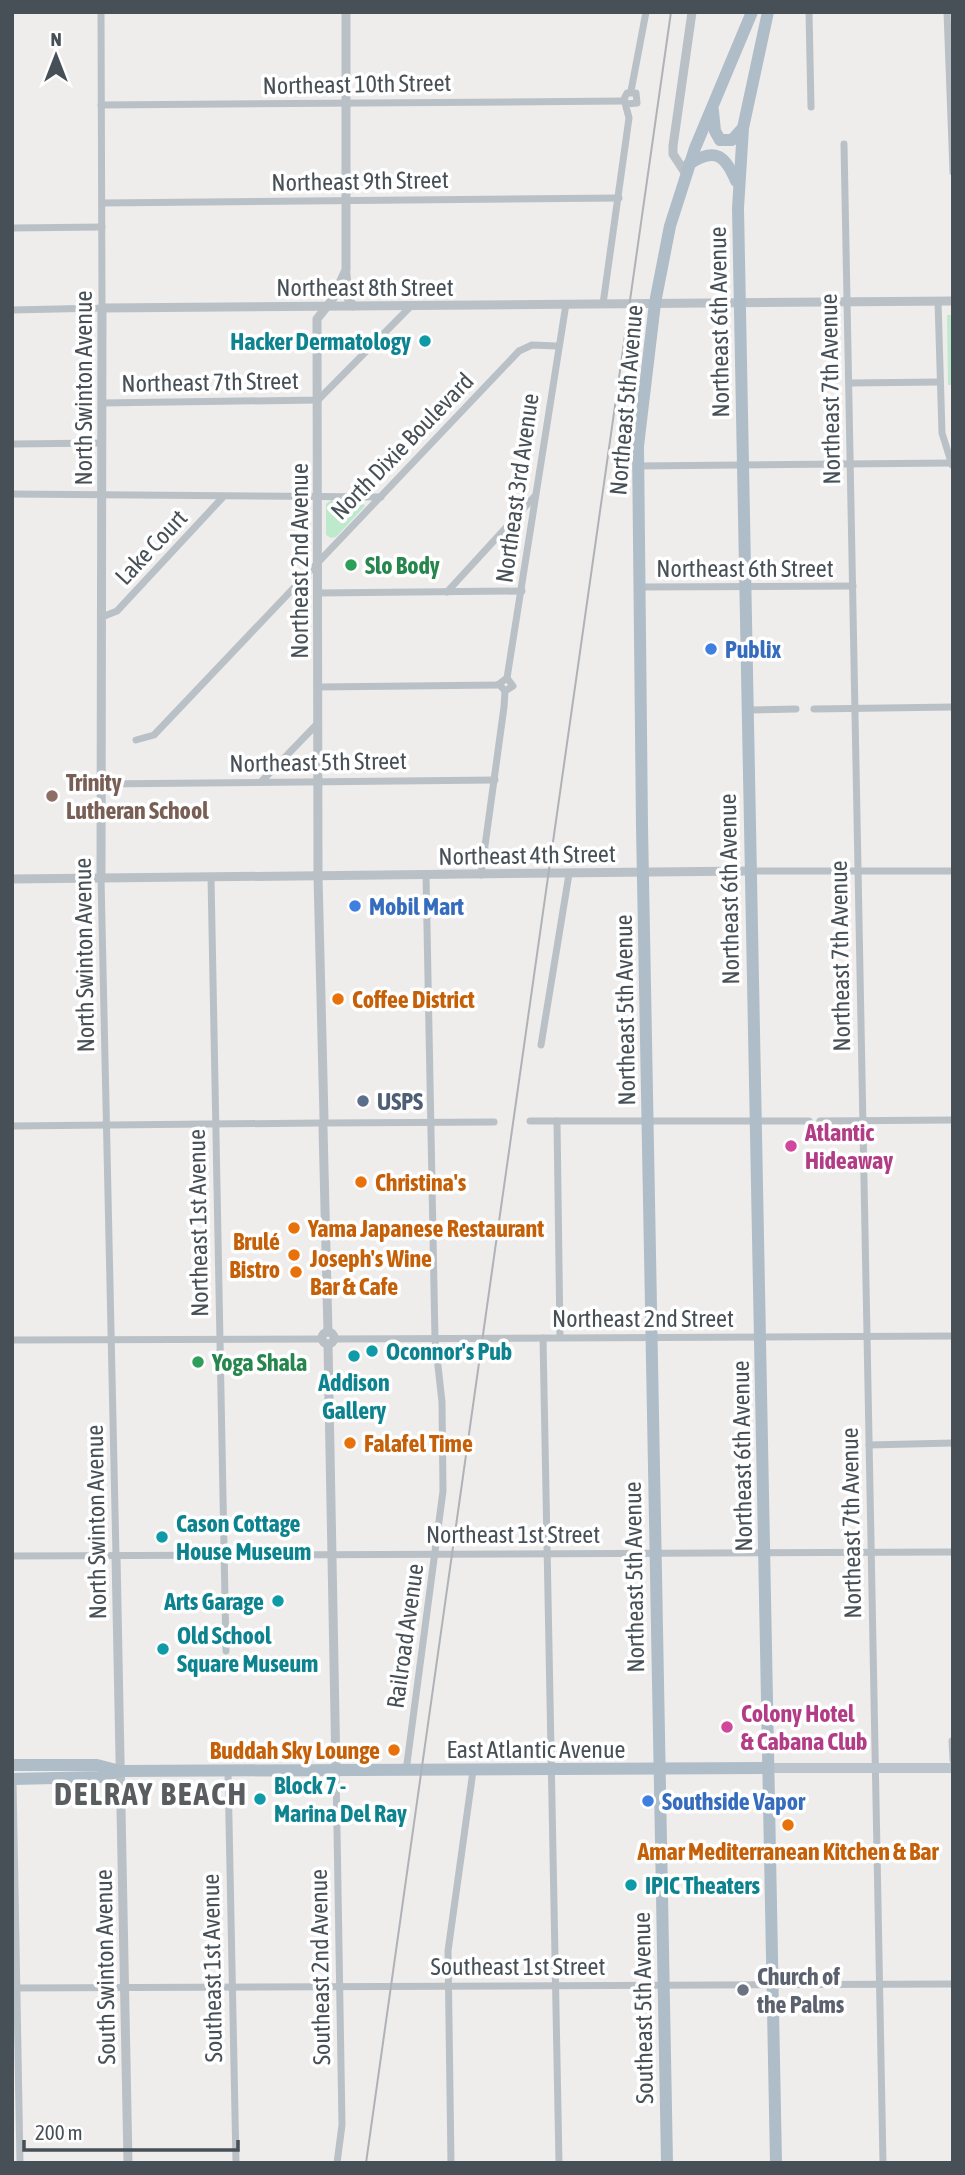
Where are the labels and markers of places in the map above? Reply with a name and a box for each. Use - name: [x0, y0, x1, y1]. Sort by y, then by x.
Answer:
- place label: Hacker Dermatology: [230, 328, 411, 355]
- marker: Hacker Dermatology: [417, 333, 433, 349]
- place label: Slo Body: [365, 552, 440, 579]
- marker: Slo Body: [343, 557, 359, 573]
- place label: Publix: [725, 636, 782, 663]
- marker: Publix: [703, 641, 719, 657]
- place label: Trinity Lutheran School: [66, 769, 209, 824]
- marker: Trinity Lutheran School: [44, 788, 60, 804]
- place label: Mobil Mart: [369, 893, 464, 920]
- marker: Mobil Mart: [347, 898, 363, 914]
- place label: Coffee District: [352, 986, 475, 1013]
- marker: Coffee District: [330, 991, 346, 1007]
- place label: USPS: [377, 1088, 423, 1115]
- marker: USPS: [355, 1093, 371, 1109]
- place label: Atlantic Hideaway: [804, 1119, 893, 1174]
- marker: Atlantic Hideaway: [783, 1138, 799, 1154]
- place label: Christina's: [375, 1169, 467, 1196]
- marker: Christina's: [353, 1174, 369, 1190]
- place label: Yama Japanese Restaurant: [307, 1215, 544, 1242]
- marker: Yama Japanese Restaurant: [286, 1220, 302, 1236]
- place label: Brulé Bistro: [229, 1228, 280, 1283]
- place label: Joseph's Wine Bar & Cafe: [309, 1245, 432, 1300]
- marker: Brulé Bistro: [286, 1247, 302, 1263]
- marker: Joseph's Wine Bar & Cafe: [288, 1264, 304, 1280]
- place label: Oconnor's Pub: [386, 1338, 512, 1365]
- marker: Oconnor's Pub: [364, 1343, 380, 1359]
- marker: Addison Gallery: [346, 1348, 362, 1364]
- place label: Yoga Shala: [211, 1349, 307, 1376]
- marker: Yoga Shala: [190, 1354, 206, 1370]
- place label: Addison Gallery: [317, 1369, 390, 1424]
- place label: Falafel Time: [364, 1430, 473, 1457]
- marker: Falafel Time: [342, 1435, 358, 1451]
- place label: Cason Cottage House Museum: [176, 1510, 311, 1565]
- marker: Cason Cottage House Museum: [154, 1529, 170, 1545]
- place label: Arts Garage: [163, 1588, 264, 1615]
- marker: Arts Garage: [270, 1593, 286, 1609]
- place label: Old School Square Museum: [177, 1622, 318, 1677]
- marker: Old School Square Museum: [155, 1641, 171, 1657]
- place label: Colony Hotel & Cabana Club: [741, 1700, 867, 1755]
- marker: Colony Hotel & Cabana Club: [719, 1719, 735, 1735]
- place label: Buddah Sky Lounge: [210, 1737, 380, 1764]
- marker: Buddah Sky Lounge: [386, 1742, 402, 1758]
- place label: Block 7 - Marina Del Ray: [274, 1772, 407, 1827]
- place label: Southside Vapor: [662, 1788, 806, 1815]
- marker: Block 7 - Marina Del Ray: [252, 1791, 268, 1807]
- marker: Southside Vapor: [640, 1793, 656, 1809]
- marker: Amar Mediterranean Kitchen & Bar: [780, 1817, 796, 1833]
- place label: Amar Mediterranean Kitchen & Bar: [636, 1838, 939, 1865]
- place label: IPIC Theaters: [645, 1872, 760, 1899]
- marker: IPIC Theaters: [623, 1877, 639, 1893]
- place label: Church of the Palms: [756, 1963, 845, 2018]
- marker: Church of the Palms: [735, 1982, 751, 1998]

